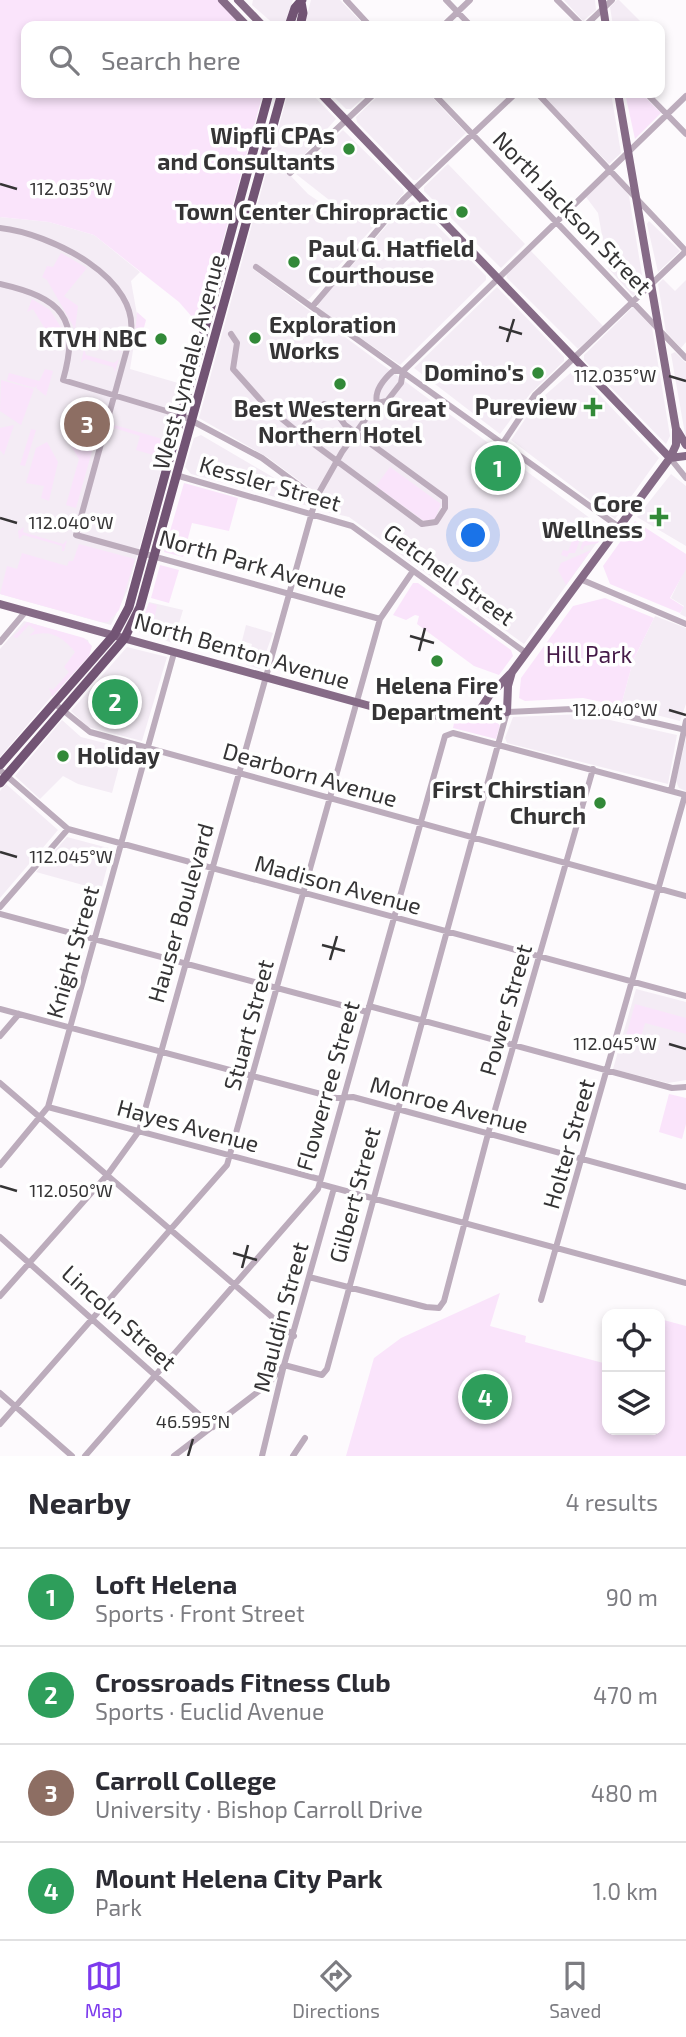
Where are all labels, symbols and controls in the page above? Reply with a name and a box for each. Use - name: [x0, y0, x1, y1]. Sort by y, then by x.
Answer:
- search box: [21, 21, 665, 98]
- icon: search: [45, 41, 83, 79]
- text: Search here: [101, 44, 241, 75]
- place label: Wipfli CPAs and Consultants: [157, 121, 335, 175]
- street label: North Jackson Street: [488, 125, 658, 300]
- marker: Wipfli CPAs and Consultants: [341, 141, 357, 157]
- text: 112.035°W: [30, 177, 112, 199]
- place label: Town Center Chiropractic: [175, 197, 448, 225]
- marker: Town Center Chiropractic: [454, 204, 470, 220]
- place label: Paul G. Hatfield Courthouse: [308, 234, 474, 288]
- street label: West Lyndale Avenue: [146, 251, 230, 472]
- marker: Paul G. Hatfield Courthouse: [286, 254, 302, 270]
- place label: Exploration Works: [269, 310, 396, 364]
- place label: KTVH NBC: [38, 324, 147, 352]
- marker: Exploration Works: [247, 330, 263, 346]
- marker: KTVH NBC: [153, 331, 169, 347]
- place label: Domino's: [424, 358, 524, 386]
- text: 112.035°W: [574, 364, 656, 386]
- marker: Domino's: [530, 365, 546, 381]
- marker: Best Western Great Northern Hotel: [332, 376, 348, 392]
- place label: Pureview: [475, 392, 577, 420]
- place label: Best Western Great Northern Hotel: [234, 394, 446, 448]
- marker: Pureview: [583, 397, 603, 417]
- pin: 3: [64, 398, 110, 450]
- pin: 1: [475, 442, 521, 494]
- street label: Kessler Street: [196, 449, 345, 517]
- place label: Core Wellness: [542, 489, 643, 543]
- marker: Core Wellness: [649, 507, 669, 527]
- text: 112.040°W: [29, 511, 113, 533]
- street label: Getchell Street: [379, 517, 521, 631]
- your location: [456, 518, 490, 552]
- street label: North Park Avenue: [156, 523, 350, 603]
- street label: North Benton Avenue: [131, 606, 353, 694]
- park label: Hill Park: [546, 640, 632, 668]
- marker: Helena Fire Department: [429, 653, 445, 669]
- place label: Helena Fire Department: [371, 671, 503, 725]
- pin: 2: [92, 676, 138, 728]
- text: 112.040°W: [573, 698, 657, 720]
- street label: Dearborn Avenue: [220, 736, 401, 812]
- place label: Holiday: [77, 741, 160, 769]
- marker: Holiday: [55, 748, 71, 764]
- place label: First Chirstian Church: [432, 775, 586, 829]
- marker: First Chirstian Church: [592, 795, 608, 811]
- street label: Hauser Boulevard: [141, 820, 219, 1006]
- text: 112.045°W: [29, 845, 113, 867]
- street label: Madison Avenue: [252, 848, 425, 920]
- street label: Knight Street: [40, 882, 104, 1021]
- street label: Power Street: [473, 941, 537, 1079]
- street label: Stuart Street: [217, 956, 279, 1093]
- street label: Flowerree Street: [289, 997, 365, 1174]
- text: 112.045°W: [573, 1032, 657, 1054]
- street label: Monroe Avenue: [367, 1069, 531, 1139]
- street label: Holter Street: [536, 1075, 600, 1212]
- street label: Hayes Avenue: [114, 1093, 262, 1157]
- street label: Gilbert Street: [322, 1124, 386, 1266]
- text: 112.050°W: [29, 1179, 113, 1201]
- street label: Mauldin Street: [247, 1238, 314, 1395]
- street label: Lincoln Street: [57, 1259, 183, 1376]
- map controls: [602, 1309, 665, 1435]
- button: locate: [602, 1309, 665, 1372]
- pin: 4: [462, 1371, 508, 1423]
- button: layers: [602, 1372, 665, 1435]
- text: 46.595°N: [156, 1410, 230, 1432]
- text: Nearby: [28, 1484, 131, 1520]
- text: 4 results: [566, 1488, 658, 1516]
- text: Loft Helena: [95, 1568, 237, 1599]
- text: 1: [46, 1583, 56, 1611]
- text: 90 m: [606, 1583, 658, 1611]
- text: Sports · Front Street: [95, 1599, 305, 1627]
- text: Crossroads Fitness Club: [95, 1666, 391, 1697]
- text: 2: [44, 1681, 58, 1709]
- text: 470 m: [593, 1681, 658, 1709]
- text: Sports · Euclid Avenue: [95, 1697, 324, 1725]
- text: Carroll College: [95, 1764, 277, 1795]
- text: 3: [44, 1779, 58, 1807]
- text: 480 m: [591, 1779, 658, 1807]
- text: University · Bishop Carroll Drive: [95, 1795, 423, 1823]
- text: Mount Helena City Park: [95, 1862, 383, 1893]
- text: 4: [44, 1877, 58, 1905]
- text: 1.0 km: [593, 1877, 658, 1905]
- text: Park: [95, 1893, 142, 1921]
- tab: Map: [85, 1957, 123, 2022]
- tab: Directions: [292, 1957, 380, 2022]
- tab: Saved: [549, 1957, 601, 2022]

